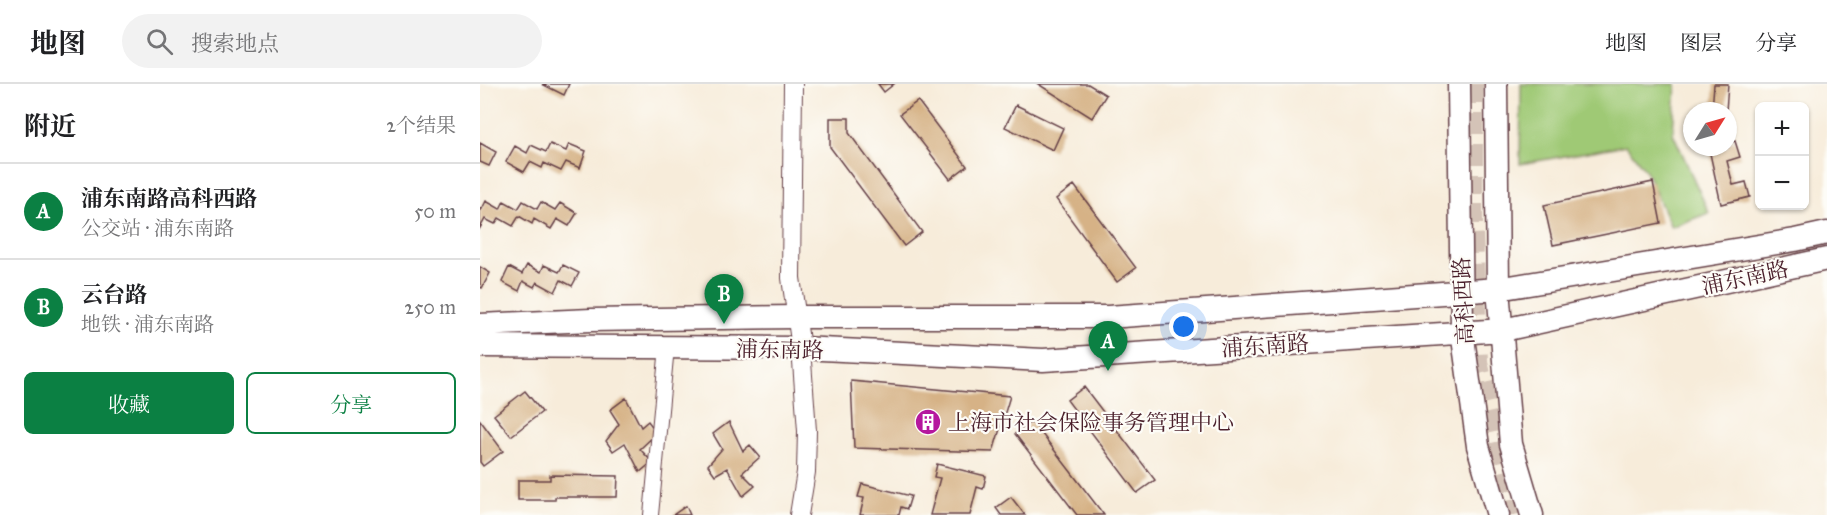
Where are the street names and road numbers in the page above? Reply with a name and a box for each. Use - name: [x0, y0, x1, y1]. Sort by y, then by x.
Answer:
- street label: 浦东南路: [1699, 255, 1791, 300]
- street label: 高科西路: [1448, 256, 1479, 346]
- street label: 浦东南路: [1220, 329, 1310, 362]
- street label: 浦东南路: [736, 335, 824, 364]

